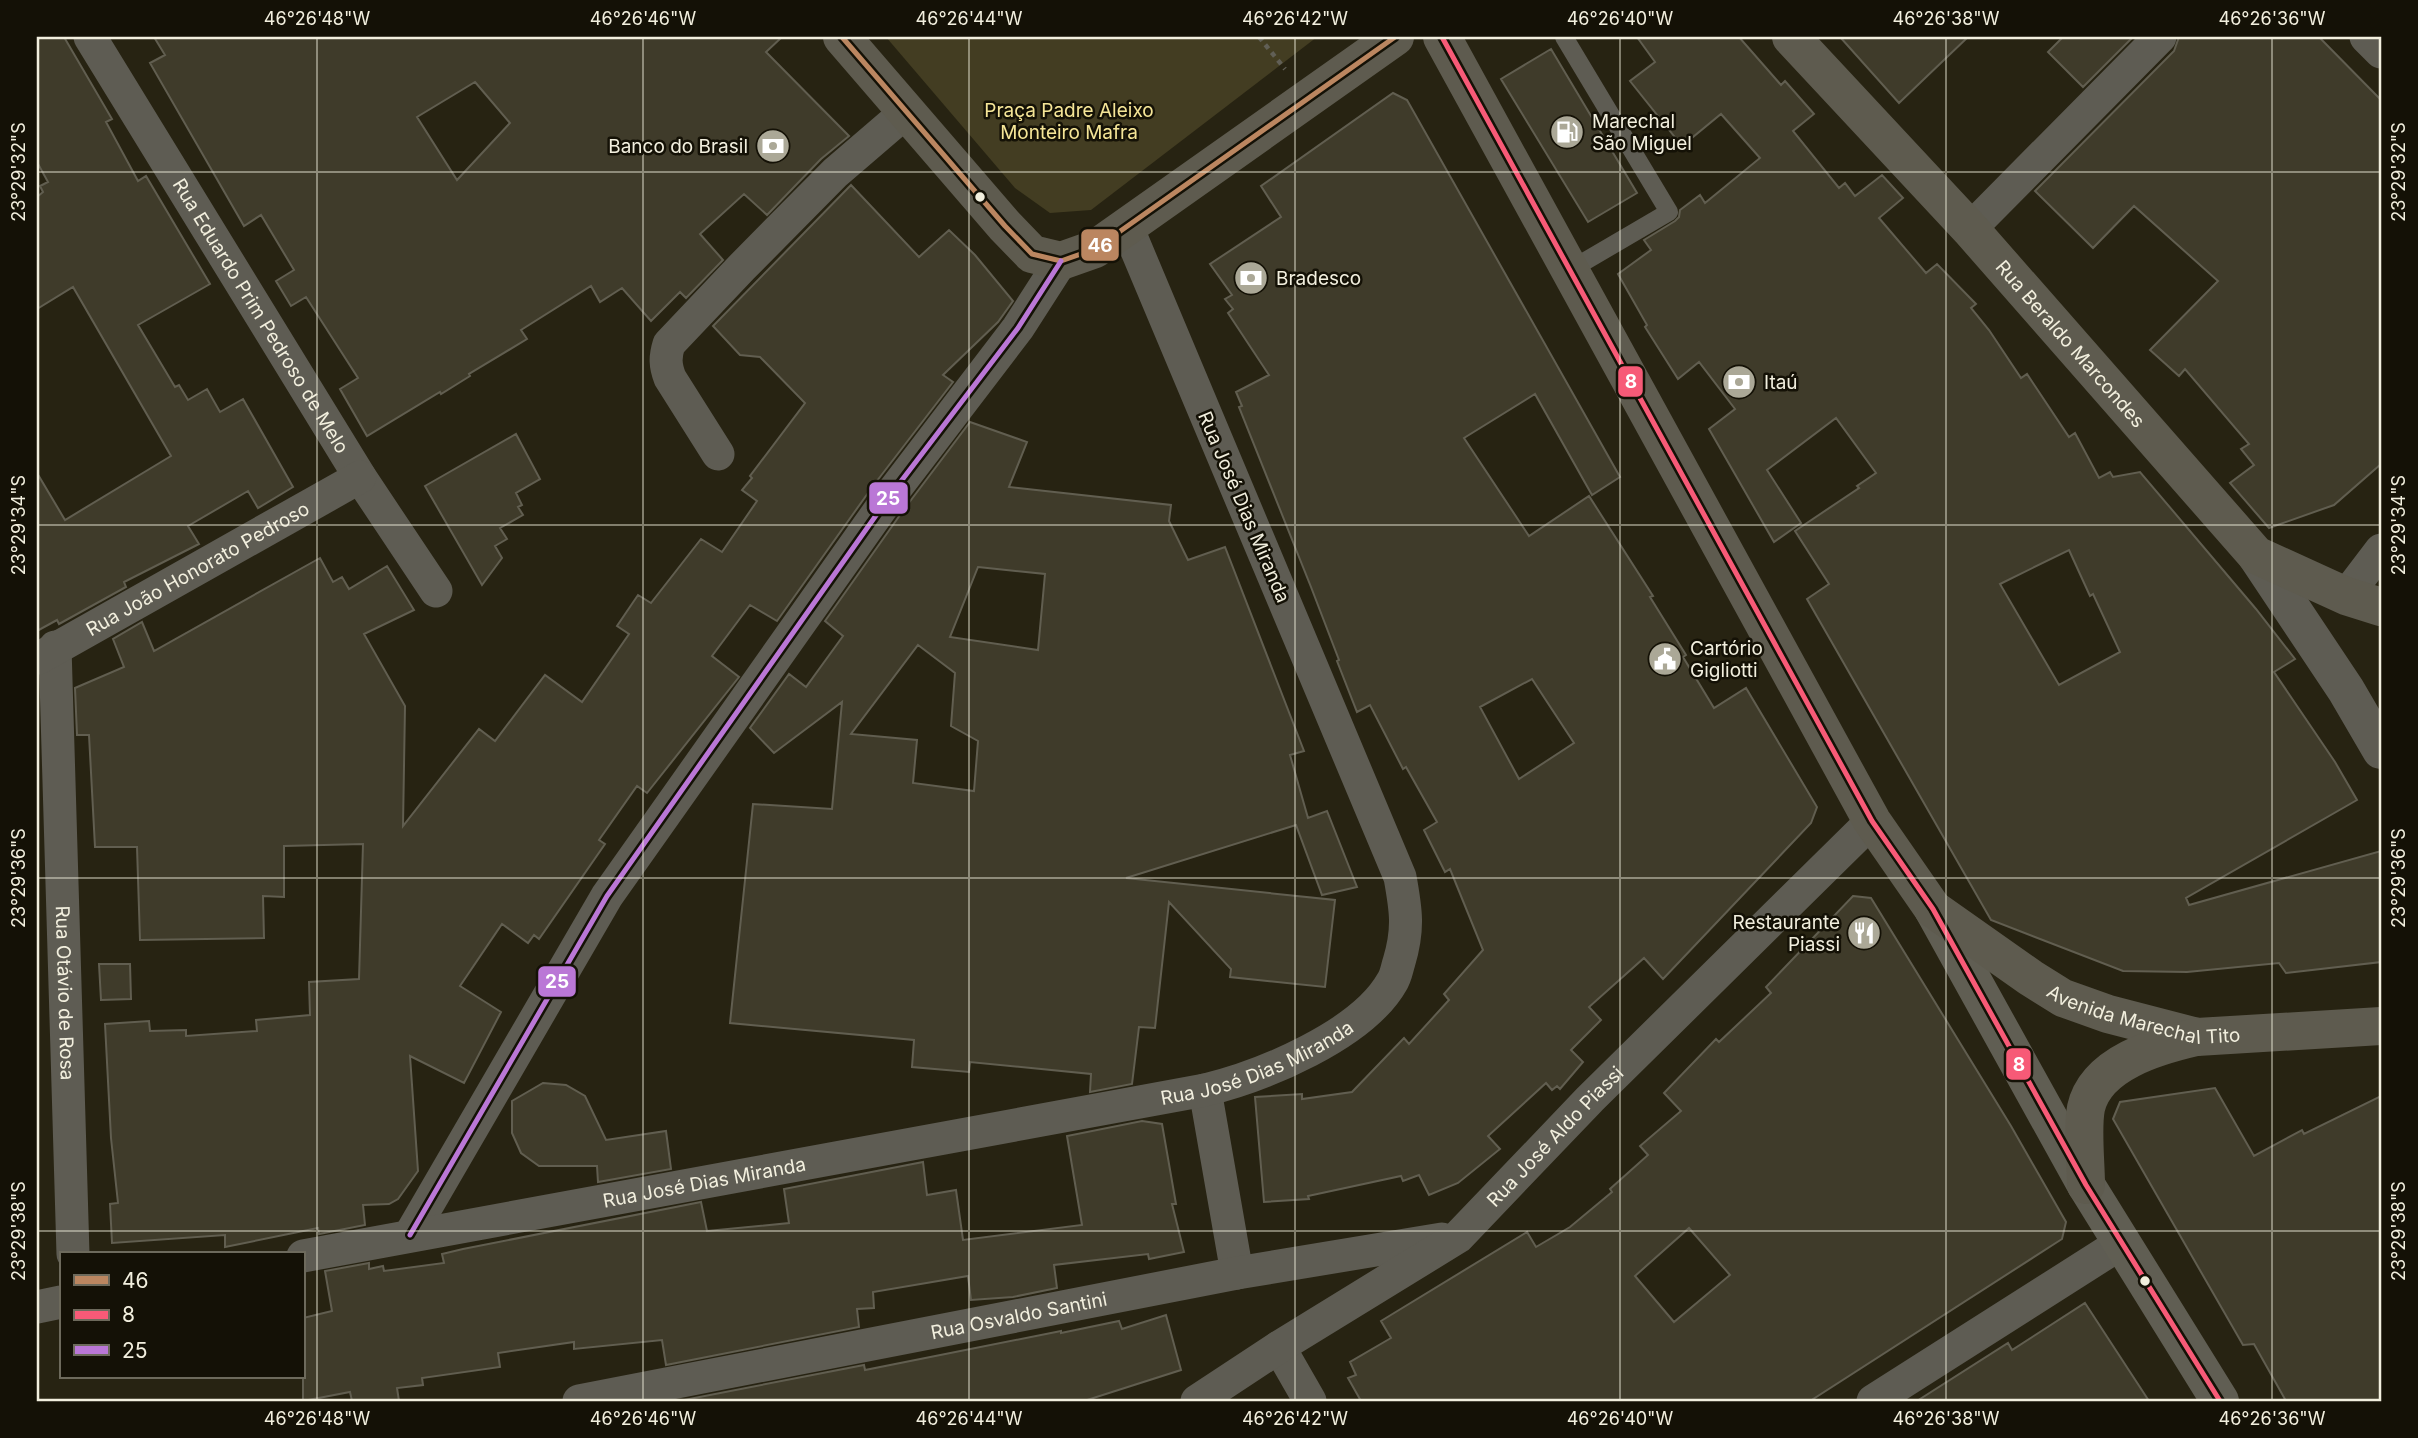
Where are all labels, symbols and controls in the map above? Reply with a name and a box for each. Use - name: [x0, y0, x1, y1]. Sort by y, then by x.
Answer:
- text: 46°26'48"W: [264, 8, 370, 29]
- text: 46°26'46"W: [590, 8, 696, 29]
- text: 46°26'44"W: [916, 8, 1023, 29]
- text: 46°26'42"W: [1242, 8, 1348, 29]
- text: 46°26'40"W: [1567, 8, 1674, 29]
- text: 46°26'38"W: [1893, 8, 2000, 29]
- text: 46°26'36"W: [2219, 8, 2326, 29]
- park label: Praça Padre Aleixo Monteiro Mafra: [984, 99, 1154, 144]
- place label: Marechal São Miguel: [1592, 110, 1692, 155]
- fuel station icon: Marechal São Miguel: [1548, 113, 1586, 151]
- text: 23°29'32"S: [8, 122, 29, 222]
- text: 23°29'32"S: [2388, 122, 2409, 222]
- bank icon: Banco do Brasil: [754, 127, 792, 165]
- place label: Banco do Brasil: [608, 135, 748, 158]
- street label: Rua Eduardo Prim Pedroso de Melo: [168, 174, 354, 457]
- unlabelled marker: [973, 190, 987, 204]
- line badge: 46: [1080, 228, 1120, 262]
- text: 46: [1087, 234, 1113, 257]
- street label: Rua Beraldo Marcondes: [1991, 255, 2150, 432]
- bank icon: Bradesco: [1232, 259, 1270, 297]
- place label: Bradesco: [1276, 267, 1361, 290]
- bank icon: Itaú: [1720, 363, 1758, 401]
- line badge: 8: [1617, 365, 1644, 398]
- text: 8: [1625, 370, 1637, 393]
- place label: Itaú: [1764, 371, 1798, 394]
- street label: Rua José Dias Miranda: [1193, 408, 1295, 606]
- text: 23°29'34"S: [8, 475, 29, 575]
- text: 23°29'34"S: [2388, 475, 2409, 575]
- line badge: 25: [868, 481, 909, 515]
- text: 25: [876, 487, 900, 510]
- street label: Rua João Honorato Pedroso: [82, 497, 313, 641]
- place label: Cartório Gigliotti: [1690, 637, 1763, 682]
- public building icon: Cartório Gigliotti: [1646, 640, 1684, 678]
- text: 23°29'36"S: [8, 828, 29, 928]
- text: 23°29'36"S: [2388, 828, 2409, 928]
- street label: Rua Otávio de Rosa: [51, 905, 79, 1081]
- place label: Restaurante Piassi: [1733, 911, 1840, 956]
- restaurant icon: Restaurante Piassi: [1845, 914, 1883, 952]
- line badge: 25: [537, 965, 577, 998]
- text: 25: [545, 970, 569, 993]
- street label: Avenida Marechal Tito: [2043, 979, 2241, 1049]
- street label: Rua José Dias Miranda: [1159, 1015, 1358, 1109]
- line badge: 8: [2005, 1047, 2032, 1081]
- text: 8: [2013, 1053, 2025, 1076]
- street label: Rua José Aldo Piassi: [1482, 1061, 1628, 1211]
- street label: Rua José Dias Miranda: [601, 1152, 808, 1212]
- text: 23°29'38"S: [8, 1181, 29, 1281]
- text: 23°29'38"S: [2388, 1181, 2409, 1281]
- legend: [60, 1252, 304, 1378]
- text: 46: [122, 1268, 149, 1293]
- unlabelled marker: [2138, 1274, 2152, 1288]
- street label: Rua Osvaldo Santini: [929, 1287, 1109, 1344]
- text: 8: [122, 1302, 135, 1327]
- text: 25: [122, 1338, 148, 1363]
- text: 46°26'48"W: [264, 1408, 370, 1429]
- text: 46°26'46"W: [590, 1408, 696, 1429]
- text: 46°26'44"W: [916, 1408, 1023, 1429]
- text: 46°26'42"W: [1242, 1408, 1348, 1429]
- text: 46°26'40"W: [1567, 1408, 1674, 1429]
- text: 46°26'38"W: [1893, 1408, 2000, 1429]
- text: 46°26'36"W: [2219, 1408, 2326, 1429]

